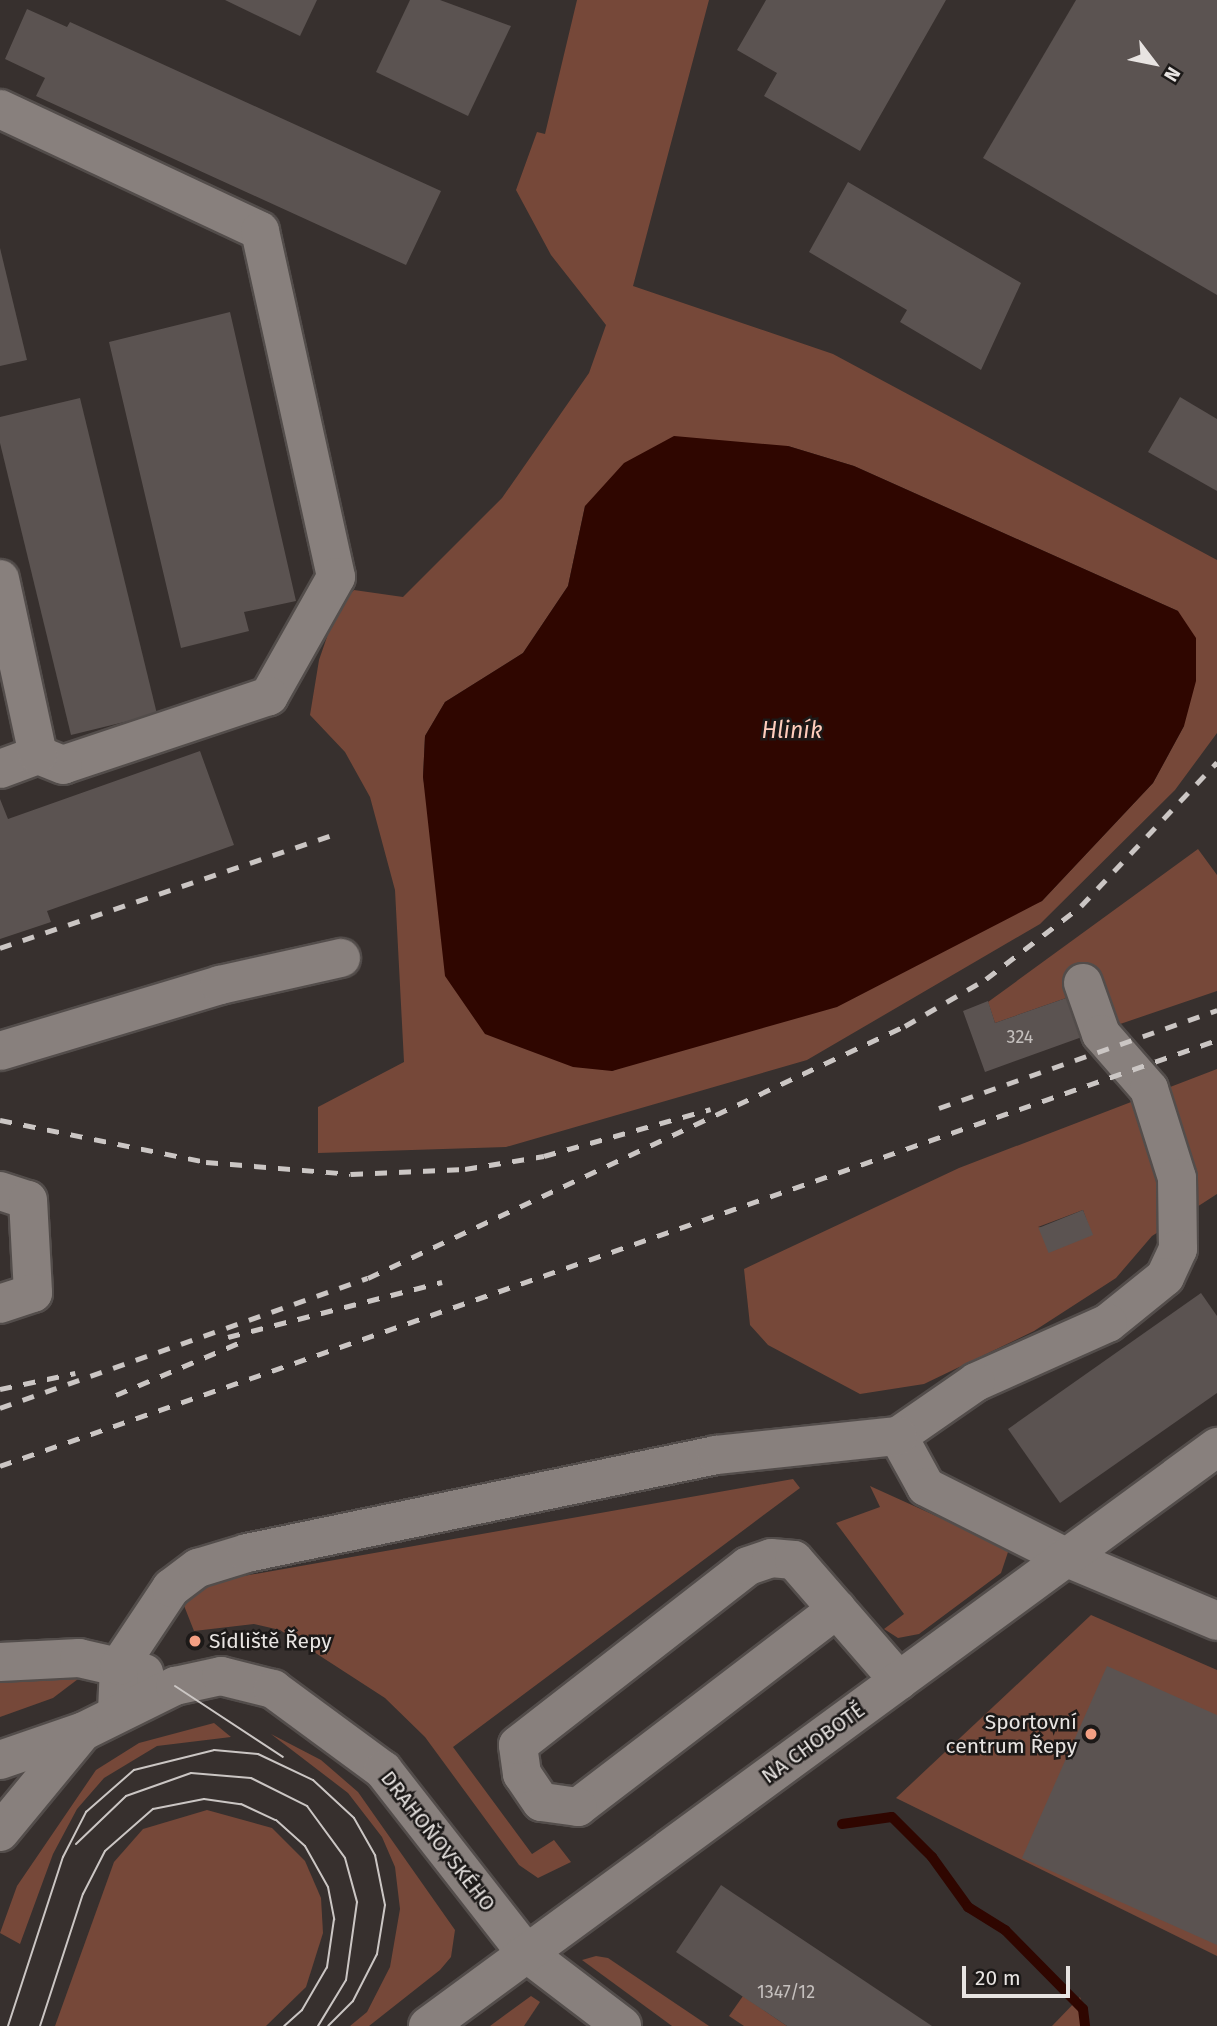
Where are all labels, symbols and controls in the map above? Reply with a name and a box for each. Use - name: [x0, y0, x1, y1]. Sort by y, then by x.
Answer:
- north arrow: [1119, 28, 1189, 98]
- text: N: [1159, 63, 1185, 86]
- water label: Hliník: [761, 716, 823, 744]
- house number: 324: [1007, 1026, 1033, 1048]
- place label: Sídliště Řepy: [209, 1628, 332, 1654]
- marker: Sídliště Řepy: [187, 1633, 203, 1649]
- street label: NA CHOBOTĚ: [757, 1697, 869, 1789]
- place label: Sportovní centrum Řepy: [946, 1709, 1077, 1759]
- marker: Sportovní centrum Řepy: [1083, 1726, 1099, 1742]
- street label: DRAHOŇOVSKÉHO: [375, 1766, 501, 1916]
- scale bar: [965, 1952, 1074, 1996]
- text: 20 m: [975, 1965, 1021, 1991]
- house number: 1347/12: [757, 1981, 815, 2003]

